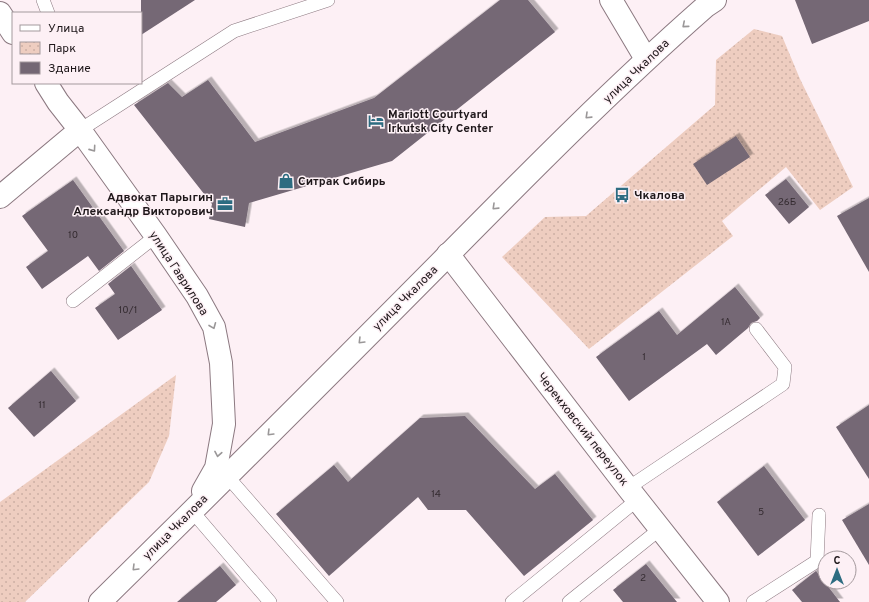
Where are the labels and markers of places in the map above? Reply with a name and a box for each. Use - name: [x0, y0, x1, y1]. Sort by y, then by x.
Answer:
- place label: Mariott Courtyard Irkutsk City Center: [388, 107, 493, 137]
- hotel icon: Mariott Courtyard Irkutsk City Center: [367, 112, 385, 130]
- shop icon: Ситрак Сибирь: [277, 172, 295, 190]
- place label: Ситрак Сибирь: [298, 174, 386, 190]
- bus stop icon: Чкалова: [613, 186, 631, 204]
- place label: Чкалова: [634, 188, 685, 204]
- place label: Адвокат Парыгин Александр Викторович: [73, 190, 213, 220]
- office icon: Адвокат Парыгин Александр Викторович: [216, 195, 234, 213]

